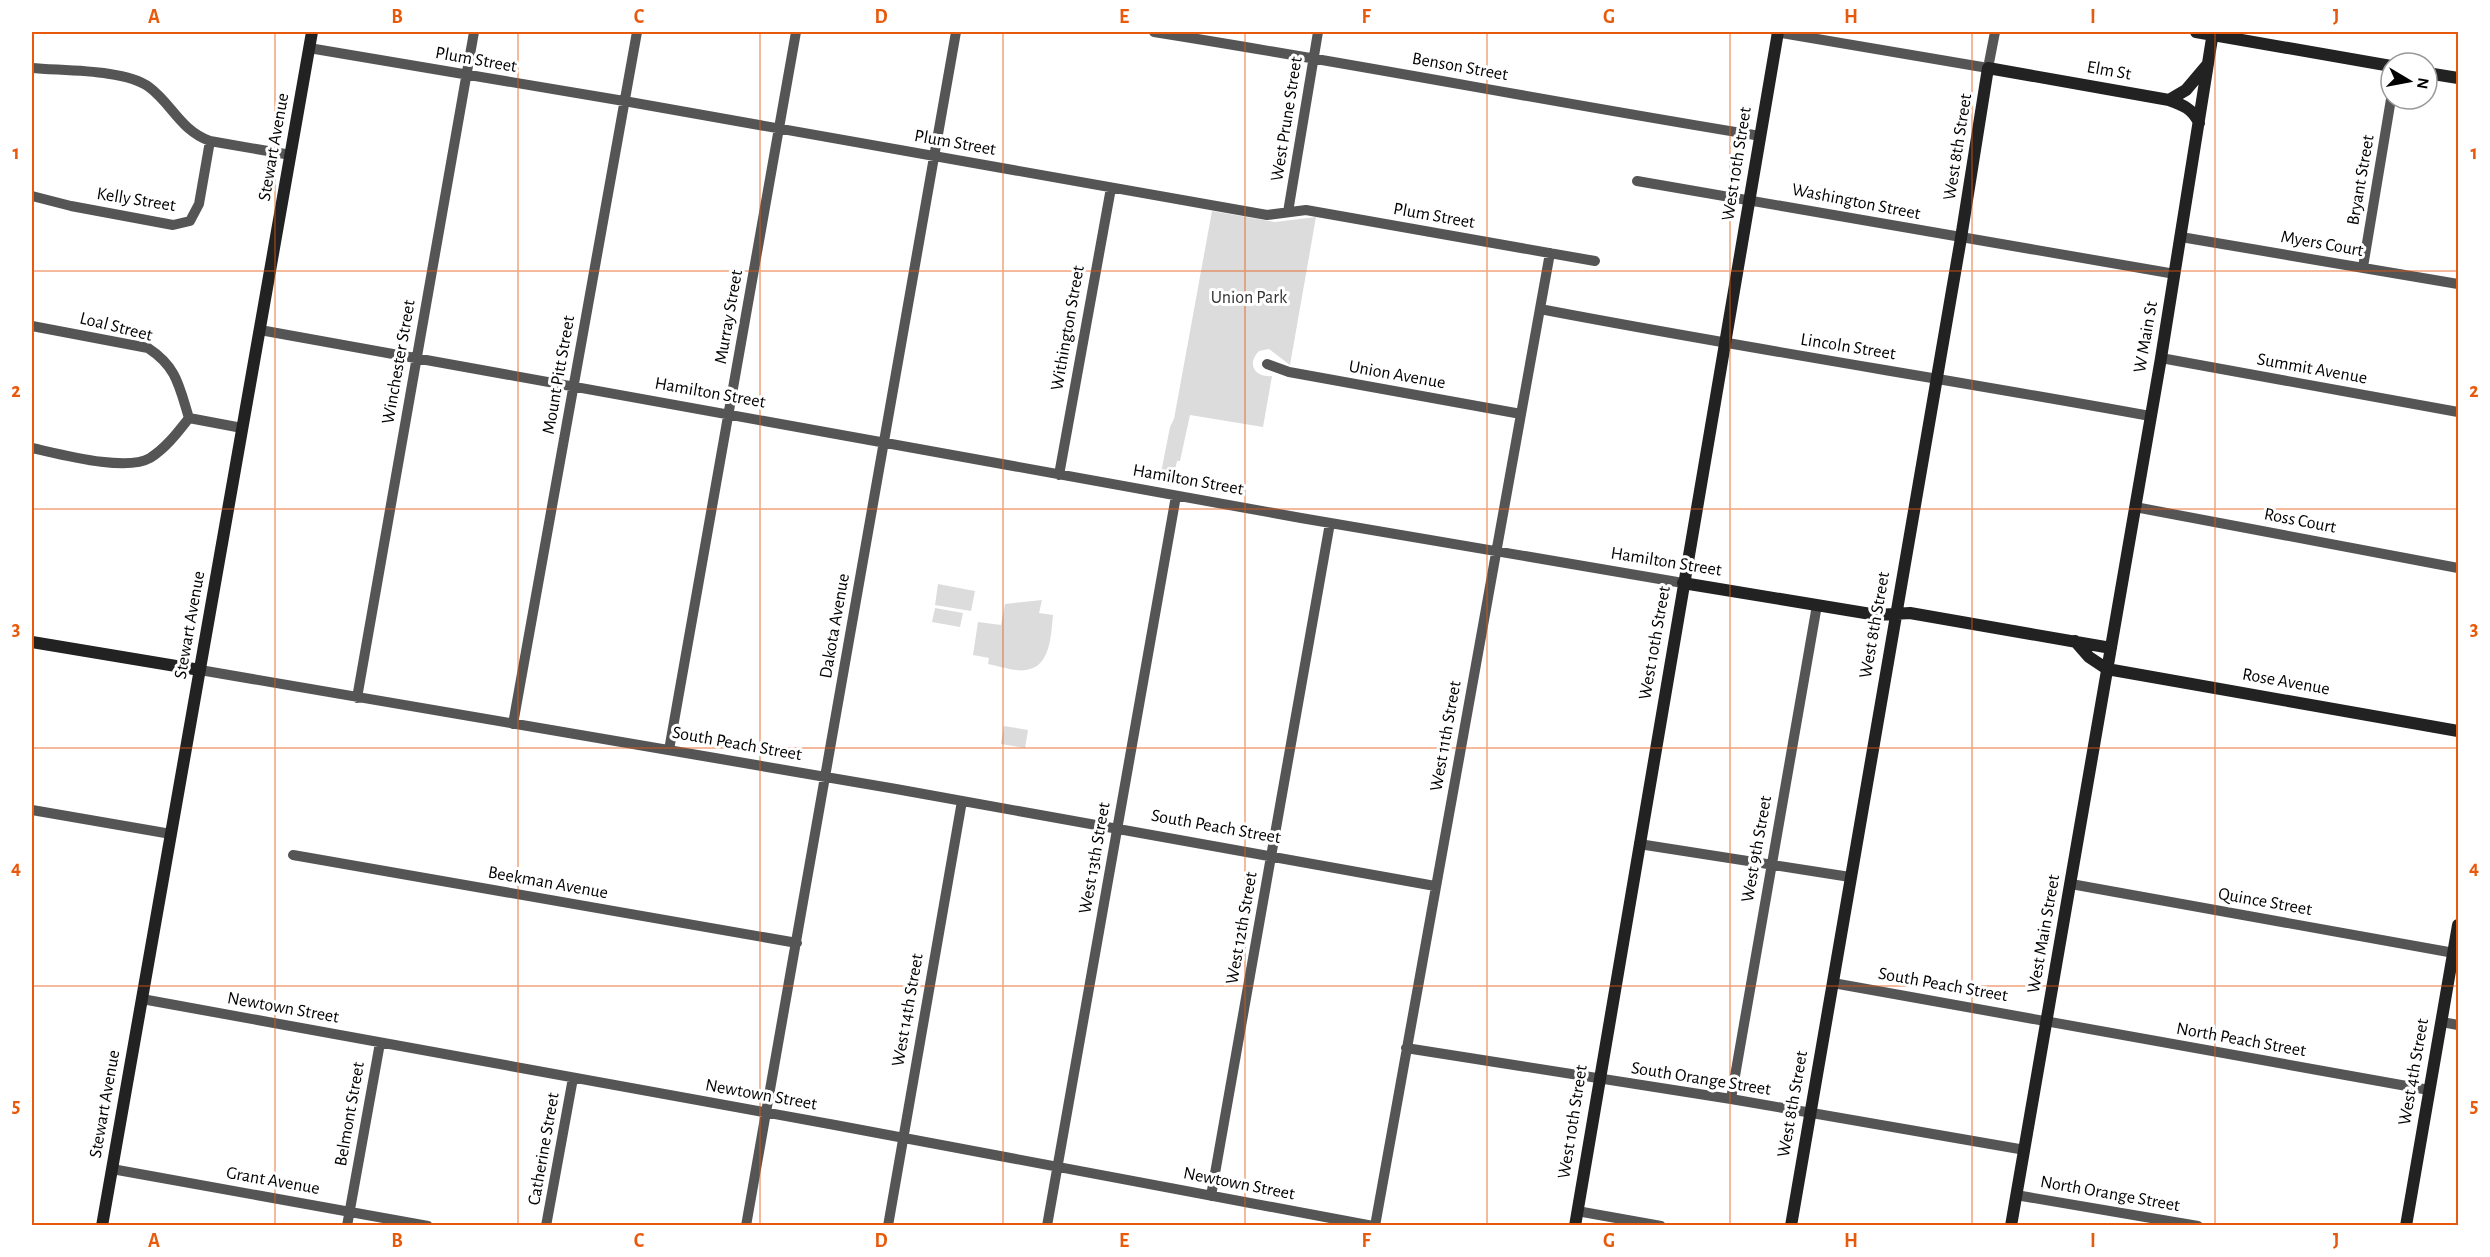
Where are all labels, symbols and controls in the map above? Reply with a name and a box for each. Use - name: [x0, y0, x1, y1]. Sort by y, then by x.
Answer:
- text: A: [148, 7, 160, 27]
- text: B: [391, 7, 403, 27]
- text: C: [634, 7, 645, 27]
- text: D: [874, 7, 888, 27]
- text: E: [1119, 7, 1129, 27]
- text: F: [1361, 7, 1371, 27]
- text: G: [1603, 7, 1615, 27]
- text: H: [1844, 7, 1858, 27]
- text: I: [2090, 7, 2096, 27]
- text: J: [2333, 7, 2339, 27]
- street label: Plum Street: [434, 44, 518, 76]
- street label: Benson Street: [1411, 50, 1510, 84]
- north arrow: [2379, 51, 2439, 111]
- street label: West Prune Street: [1268, 55, 1306, 183]
- street label: Elm St: [2085, 58, 2133, 84]
- text: N: [2414, 77, 2432, 90]
- street label: Stewart Avenue: [256, 92, 292, 202]
- street label: West 8th Street: [1941, 92, 1975, 202]
- street label: West 10th Street: [1719, 106, 1755, 222]
- street label: Plum Street: [913, 127, 997, 159]
- street label: Bryant Street: [2344, 133, 2378, 227]
- text: 1: [12, 143, 20, 163]
- text: 1: [2470, 143, 2478, 163]
- street label: Washington Street: [1790, 181, 1922, 223]
- street label: Kelly Street: [95, 185, 177, 215]
- street label: Plum Street: [1392, 200, 1476, 232]
- street label: Myers Court: [2279, 228, 2365, 260]
- street label: Withington Street: [1048, 264, 1088, 392]
- street label: Murray Street: [712, 268, 746, 366]
- park label: Union Park: [1211, 289, 1288, 307]
- street label: Winchester Street: [379, 298, 419, 426]
- street label: W Main St: [2131, 300, 2161, 374]
- street label: Loal Street: [78, 309, 154, 345]
- street label: Mount Pitt Street: [540, 314, 578, 436]
- street label: Lincoln Street: [1799, 331, 1897, 363]
- street label: Summit Avenue: [2255, 350, 2369, 388]
- street label: Union Avenue: [1347, 358, 1447, 392]
- street label: Hamilton Street: [653, 374, 767, 412]
- text: 2: [11, 381, 21, 401]
- text: 2: [2469, 381, 2479, 401]
- street label: Hamilton Street: [1131, 461, 1245, 499]
- street label: Ross Court: [2263, 505, 2338, 537]
- street label: Hamilton Street: [1609, 544, 1723, 580]
- street label: Stewart Avenue: [172, 570, 208, 680]
- street label: West 8th Street: [1857, 570, 1893, 680]
- street label: Dakota Avenue: [817, 572, 853, 680]
- street label: West 10th Street: [1636, 585, 1674, 701]
- text: 3: [12, 619, 20, 639]
- text: 3: [2470, 619, 2478, 639]
- street label: Rose Avenue: [2241, 665, 2331, 699]
- street label: West 11th Street: [1427, 679, 1465, 793]
- street label: South Peach Street: [671, 724, 803, 764]
- street label: West 9th Street: [1739, 794, 1775, 904]
- street label: West 13th Street: [1076, 801, 1114, 915]
- street label: South Peach Street: [1150, 807, 1282, 847]
- text: 4: [11, 858, 21, 878]
- text: 4: [2469, 858, 2479, 878]
- street label: Beekman Avenue: [487, 864, 609, 902]
- street label: West 12th Street: [1223, 870, 1261, 986]
- street label: West Main Street: [2025, 873, 2063, 995]
- street label: Quince Street: [2217, 885, 2314, 919]
- street label: West 14th Street: [889, 952, 927, 1068]
- street label: South Peach Street: [1877, 965, 2009, 1005]
- street label: Newtown Street: [226, 989, 341, 1027]
- street label: West 4th Street: [2396, 1017, 2432, 1127]
- street label: North Peach Street: [2175, 1020, 2307, 1060]
- street label: Stewart Avenue: [87, 1049, 123, 1159]
- street label: West 8th Street: [1775, 1049, 1811, 1159]
- street label: South Orange Street: [1630, 1059, 1772, 1099]
- street label: Belmont Street: [332, 1060, 368, 1168]
- street label: West 10th Street: [1555, 1064, 1591, 1180]
- street label: Newtown Street: [704, 1076, 819, 1114]
- street label: Catherine Street: [525, 1091, 563, 1207]
- text: 5: [12, 1096, 20, 1116]
- text: 5: [2470, 1096, 2478, 1116]
- street label: Grant Avenue: [225, 1164, 321, 1198]
- street label: Newtown Street: [1182, 1164, 1297, 1204]
- street label: North Orange Street: [2039, 1173, 2181, 1215]
- text: A: [148, 1231, 160, 1251]
- text: B: [391, 1231, 403, 1251]
- text: C: [634, 1231, 645, 1251]
- text: D: [874, 1231, 888, 1251]
- text: E: [1119, 1231, 1129, 1251]
- text: F: [1361, 1231, 1371, 1251]
- text: G: [1603, 1231, 1615, 1251]
- text: H: [1844, 1231, 1858, 1251]
- text: I: [2090, 1231, 2096, 1251]
- text: J: [2333, 1231, 2339, 1251]

